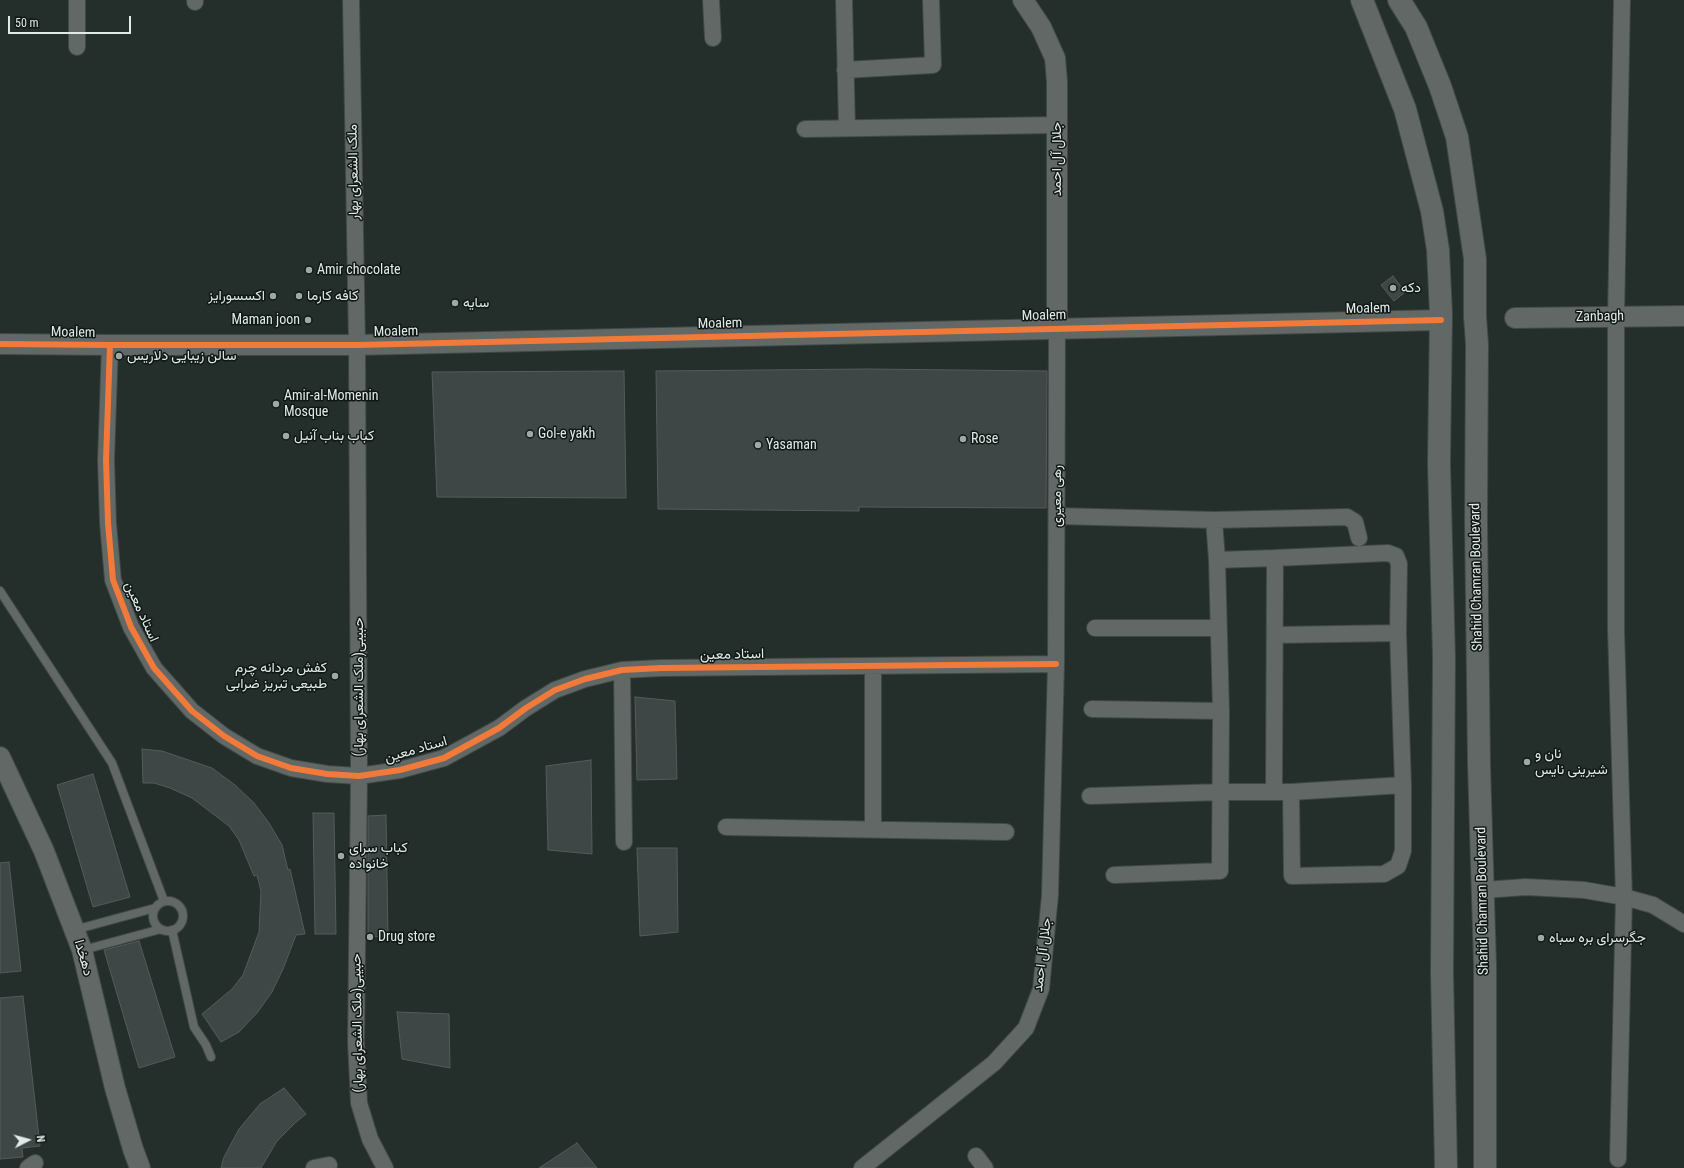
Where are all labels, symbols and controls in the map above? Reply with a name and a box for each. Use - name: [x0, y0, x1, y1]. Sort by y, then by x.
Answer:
- scale bar: [10, 8, 133, 34]
- text: 50 m: [15, 16, 39, 30]
- street label: جلال آل احمد: [1049, 122, 1065, 196]
- street label: ملک الشعرای بهار: [345, 124, 363, 220]
- place label: Amir chocolate: [317, 262, 401, 278]
- marker: Amir chocolate: [304, 265, 314, 275]
- place label: دکه: [1401, 280, 1421, 296]
- marker: دکه: [1388, 283, 1398, 293]
- place label: اکسسورایز: [208, 288, 265, 304]
- place label: کافه کارما: [307, 288, 358, 304]
- marker: اکسسورایز: [268, 291, 278, 301]
- marker: کافه کارما: [294, 291, 304, 301]
- place label: سایه: [463, 295, 489, 311]
- marker: سایه: [450, 298, 460, 308]
- street label: Moalem: [1346, 300, 1390, 318]
- street label: Moalem: [1022, 307, 1066, 325]
- street label: Zanbagh: [1576, 308, 1624, 326]
- place label: Maman joon: [232, 312, 300, 328]
- marker: Maman joon: [303, 315, 313, 325]
- street label: Moalem: [698, 315, 742, 333]
- street label: Moalem: [374, 323, 418, 341]
- street label: Moalem: [51, 324, 95, 342]
- place label: سالن زیبایی دلاریس: [127, 348, 236, 364]
- marker: سالن زیبایی دلاریس: [114, 351, 124, 361]
- place label: Amir-al-Momenin Mosque: [284, 388, 378, 420]
- marker: Amir-al-Momenin Mosque: [271, 399, 281, 409]
- place label: Gol-e yakh: [538, 426, 595, 442]
- place label: کباب بناب آنیل: [294, 428, 374, 444]
- marker: Gol-e yakh: [525, 429, 535, 439]
- marker: کباب بناب آنیل: [281, 431, 291, 441]
- place label: Rose: [971, 431, 998, 447]
- marker: Rose: [958, 434, 968, 444]
- place label: Yasaman: [766, 437, 817, 453]
- marker: Yasaman: [753, 440, 763, 450]
- street label: رهی معیری: [1049, 465, 1065, 527]
- street label: Shahid Chamran Boulevard: [1467, 503, 1487, 651]
- street label: استاد معین: [120, 579, 162, 645]
- street label: حبیبی(ملک الشعرای بهار): [351, 617, 367, 757]
- street label: استاد معین: [700, 646, 764, 664]
- place label: کفش مردانه چرم طبیعی تبریز ضرابی: [226, 660, 327, 692]
- marker: کفش مردانه چرم طبیعی تبریز ضرابی: [330, 671, 340, 681]
- street label: استاد معین: [383, 733, 449, 767]
- place label: نان و شیرینی نایس: [1535, 746, 1608, 778]
- marker: نان و شیرینی نایس: [1522, 757, 1532, 767]
- street label: Shahid Chamran Boulevard: [1473, 827, 1493, 975]
- place label: کباب سرای خانواده: [349, 840, 408, 872]
- marker: کباب سرای خانواده: [336, 851, 346, 861]
- street label: جلال آل احمد: [1030, 917, 1056, 993]
- place label: Drug store: [378, 929, 435, 945]
- place label: جگرسرای بره سباه: [1549, 930, 1646, 946]
- marker: Drug store: [365, 932, 375, 942]
- marker: جگرسرای بره سباه: [1536, 933, 1546, 943]
- street label: دهخدا: [70, 938, 96, 978]
- street label: حبیبی(ملک الشعرای بهار): [348, 953, 368, 1093]
- north arrow: [8, 1120, 48, 1160]
- text: N: [34, 1135, 47, 1143]

